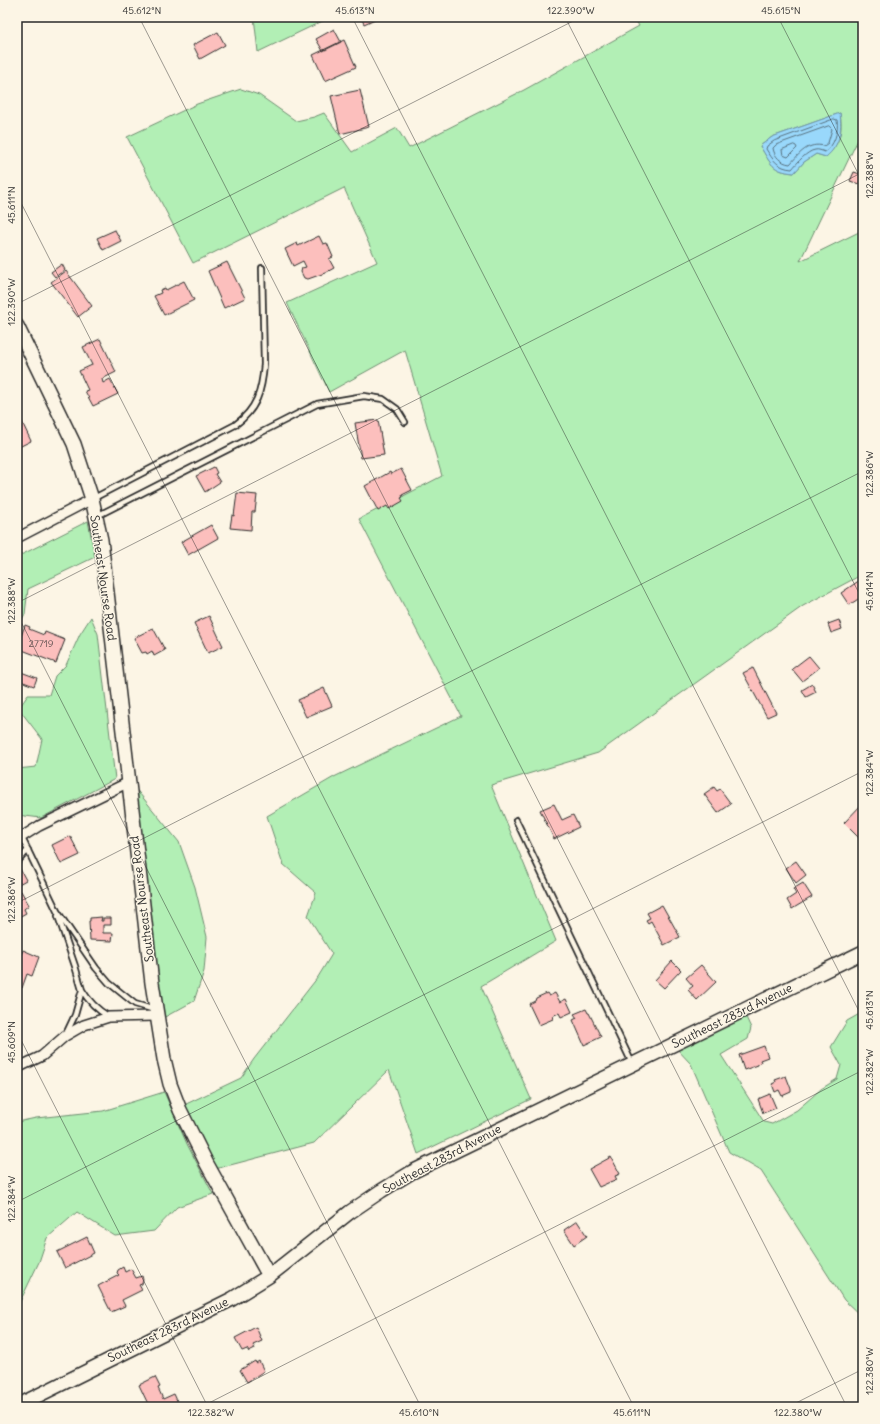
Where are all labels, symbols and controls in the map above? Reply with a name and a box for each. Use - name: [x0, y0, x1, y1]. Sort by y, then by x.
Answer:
- text: 45.612°N: [122, 4, 162, 17]
- text: 45.613°N: [335, 4, 375, 17]
- text: 122.390°W: [547, 4, 595, 17]
- text: 45.615°N: [761, 4, 801, 17]
- text: 122.388°W: [863, 152, 876, 198]
- text: 45.611°N: [5, 186, 18, 224]
- text: 122.390°W: [5, 278, 18, 326]
- text: 122.386°W: [863, 451, 876, 497]
- street label: Southeast Nourse Road: [87, 514, 120, 642]
- text: 45.614°N: [863, 571, 876, 611]
- text: 122.388°W: [5, 578, 18, 624]
- house number: 27719: [29, 637, 54, 650]
- text: 122.384°W: [863, 750, 876, 796]
- street label: Southeast Nourse Road: [126, 835, 157, 963]
- text: 122.386°W: [5, 877, 18, 923]
- street label: Southeast 283rd Avenue: [669, 980, 795, 1051]
- text: 45.613°N: [863, 990, 876, 1030]
- text: 45.609°N: [5, 1021, 18, 1063]
- text: 122.382°W: [863, 1049, 876, 1095]
- street label: Southeast 283rd Avenue: [380, 1121, 504, 1196]
- text: 122.384°W: [5, 1176, 18, 1222]
- street label: Southeast 283rd Avenue: [105, 1294, 231, 1365]
- text: 122.380°W: [863, 1347, 876, 1395]
- text: 122.382°W: [188, 1406, 234, 1419]
- text: 45.610°N: [399, 1406, 439, 1419]
- text: 45.611°N: [613, 1406, 651, 1419]
- text: 122.380°W: [774, 1406, 822, 1419]

